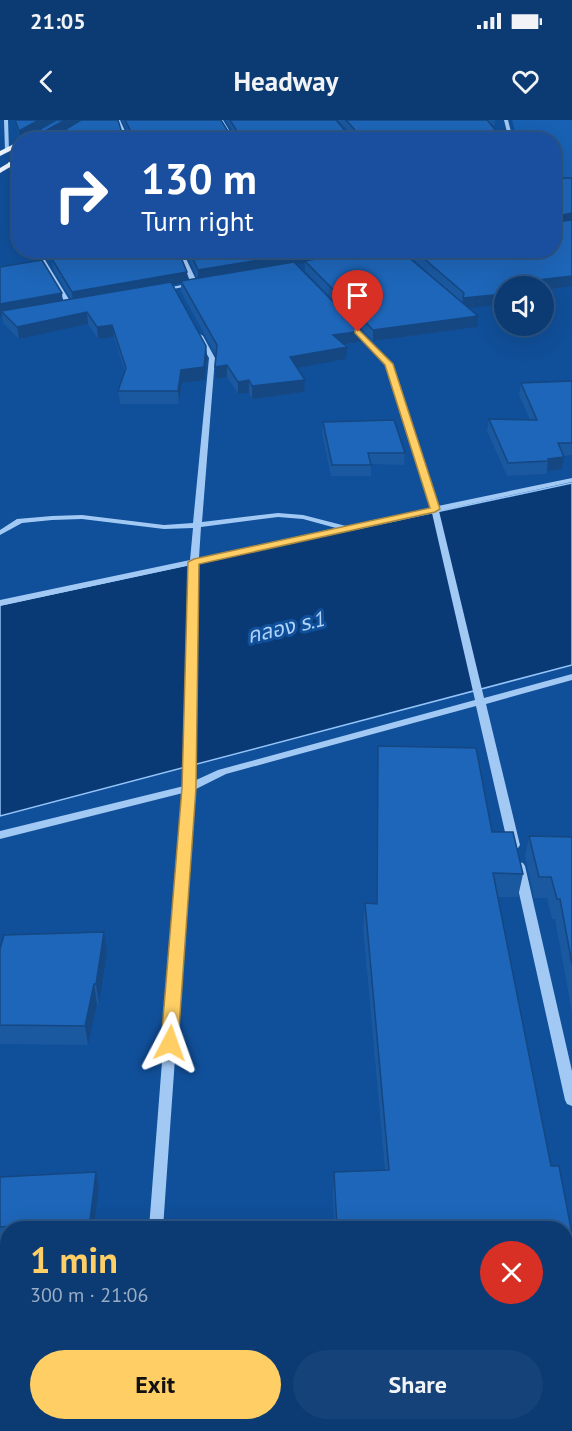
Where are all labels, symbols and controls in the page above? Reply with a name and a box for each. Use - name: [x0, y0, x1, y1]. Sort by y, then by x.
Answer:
- text: 21:05: [30, 7, 86, 35]
- text: Headway: [233, 64, 339, 98]
- icon: back: [30, 65, 63, 98]
- icon: heart: [509, 65, 542, 98]
- text: 130 m: [141, 151, 257, 206]
- icon: right: [42, 156, 120, 234]
- text: Turn right: [141, 204, 254, 238]
- pin: [332, 270, 383, 332]
- map controls: [494, 276, 554, 336]
- button: sound: [494, 276, 554, 336]
- icon: arrive: [341, 279, 374, 312]
- water label: คลอง ร.1: [244, 605, 328, 649]
- position arrow: [138, 1011, 202, 1075]
- text: 1 min: [30, 1236, 118, 1283]
- button: close: [480, 1241, 543, 1304]
- text: 300 m · 21:06: [30, 1282, 148, 1308]
- button: Exit: [30, 1350, 281, 1419]
- button: Share: [293, 1350, 543, 1419]

